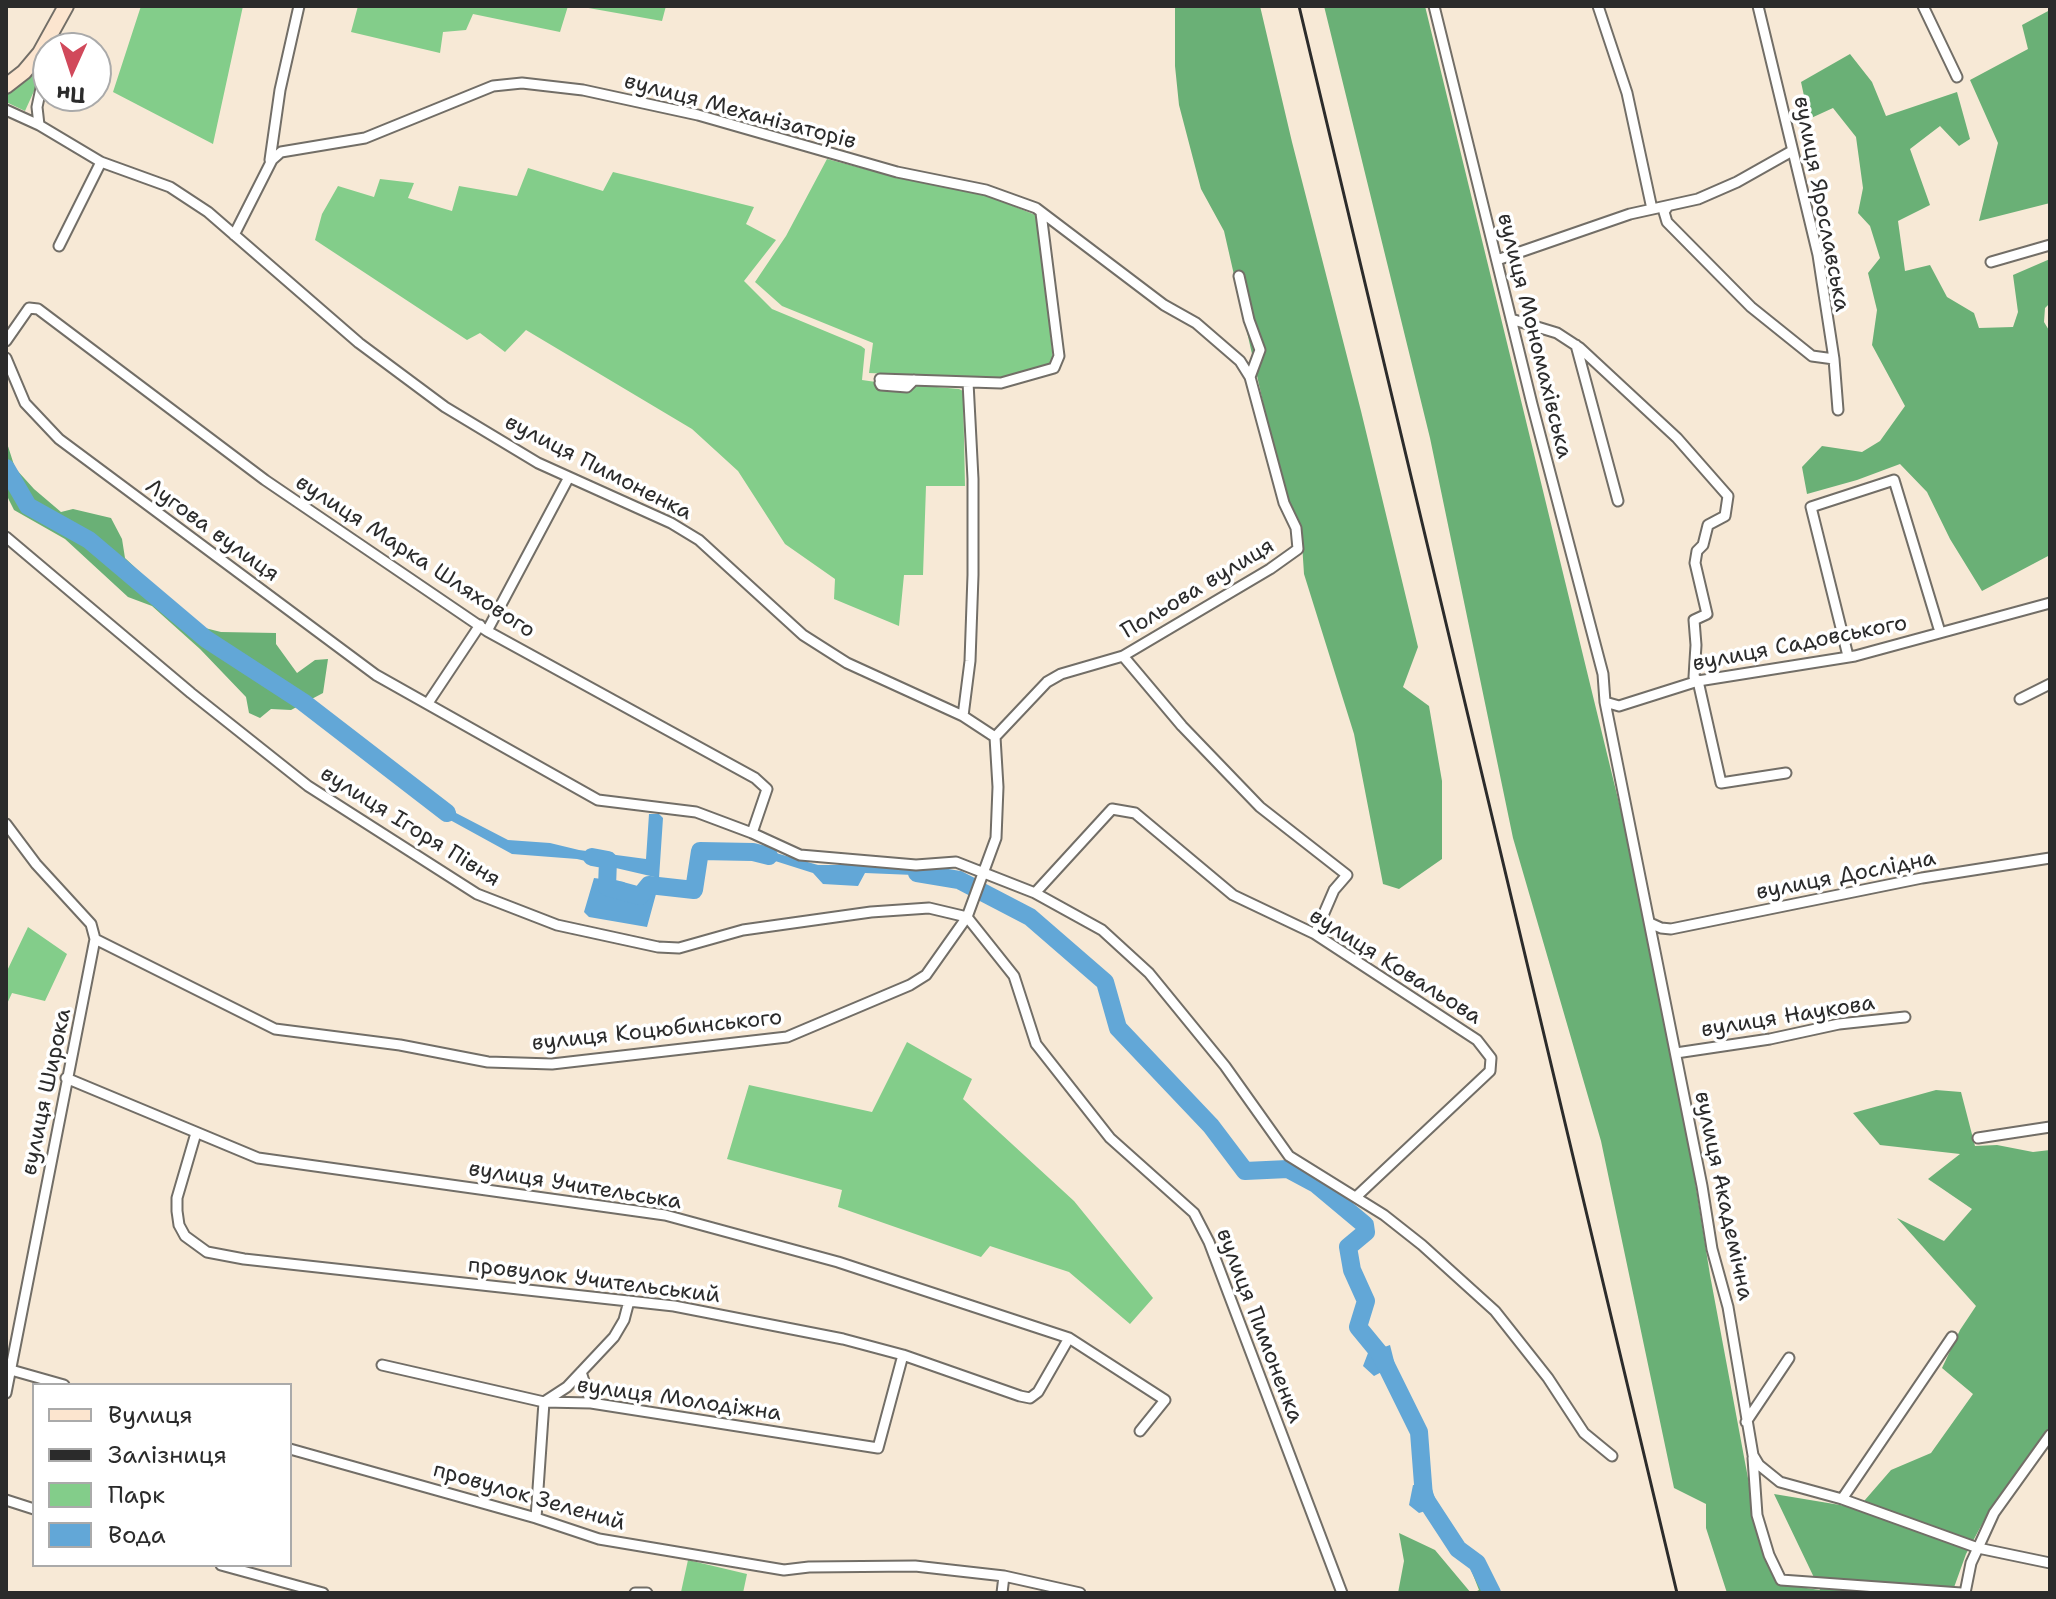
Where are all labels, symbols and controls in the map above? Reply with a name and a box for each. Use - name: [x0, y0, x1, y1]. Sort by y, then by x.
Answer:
- north arrow: [32, 32, 112, 112]
- street label: вулиця Механізаторів: [621, 68, 859, 156]
- text: Пн: [56, 79, 86, 110]
- street label: вулиця Ярославська: [1787, 94, 1855, 314]
- street label: вулиця Мономахівська: [1491, 211, 1577, 461]
- street label: вулиця Пимоненка: [500, 409, 696, 527]
- street label: вулиця Марка Шляхового: [290, 470, 540, 644]
- street label: Лугова вулиця: [140, 474, 284, 588]
- street label: Польова вулиця: [1117, 533, 1279, 645]
- street label: вулиця Садовського: [1690, 610, 1910, 678]
- street label: вулиця Ігоря Півня: [315, 761, 505, 893]
- street label: вулиця Дослідна: [1754, 846, 1938, 906]
- street label: вулиця Ковальова: [1304, 903, 1486, 1031]
- street label: вулиця Наукова: [1699, 990, 1877, 1044]
- street label: вулиця Коцюбинського: [531, 1005, 783, 1057]
- street label: вулиця Широка: [16, 1006, 78, 1178]
- street label: вулиця Академічна: [1688, 1089, 1758, 1303]
- street label: вулиця Учительська: [466, 1156, 684, 1216]
- street label: вулиця Пимоненка: [1210, 1225, 1308, 1427]
- street label: провулок Учительський: [466, 1252, 722, 1310]
- street label: вулиця Молодіжна: [575, 1373, 783, 1427]
- legend: [32, 1383, 292, 1567]
- text: Вулиця: [108, 1399, 193, 1431]
- text: Залізниця: [108, 1439, 227, 1471]
- street label: провулок Зелений: [430, 1457, 628, 1537]
- text: Парк: [108, 1479, 165, 1511]
- text: Вода: [108, 1519, 166, 1551]

